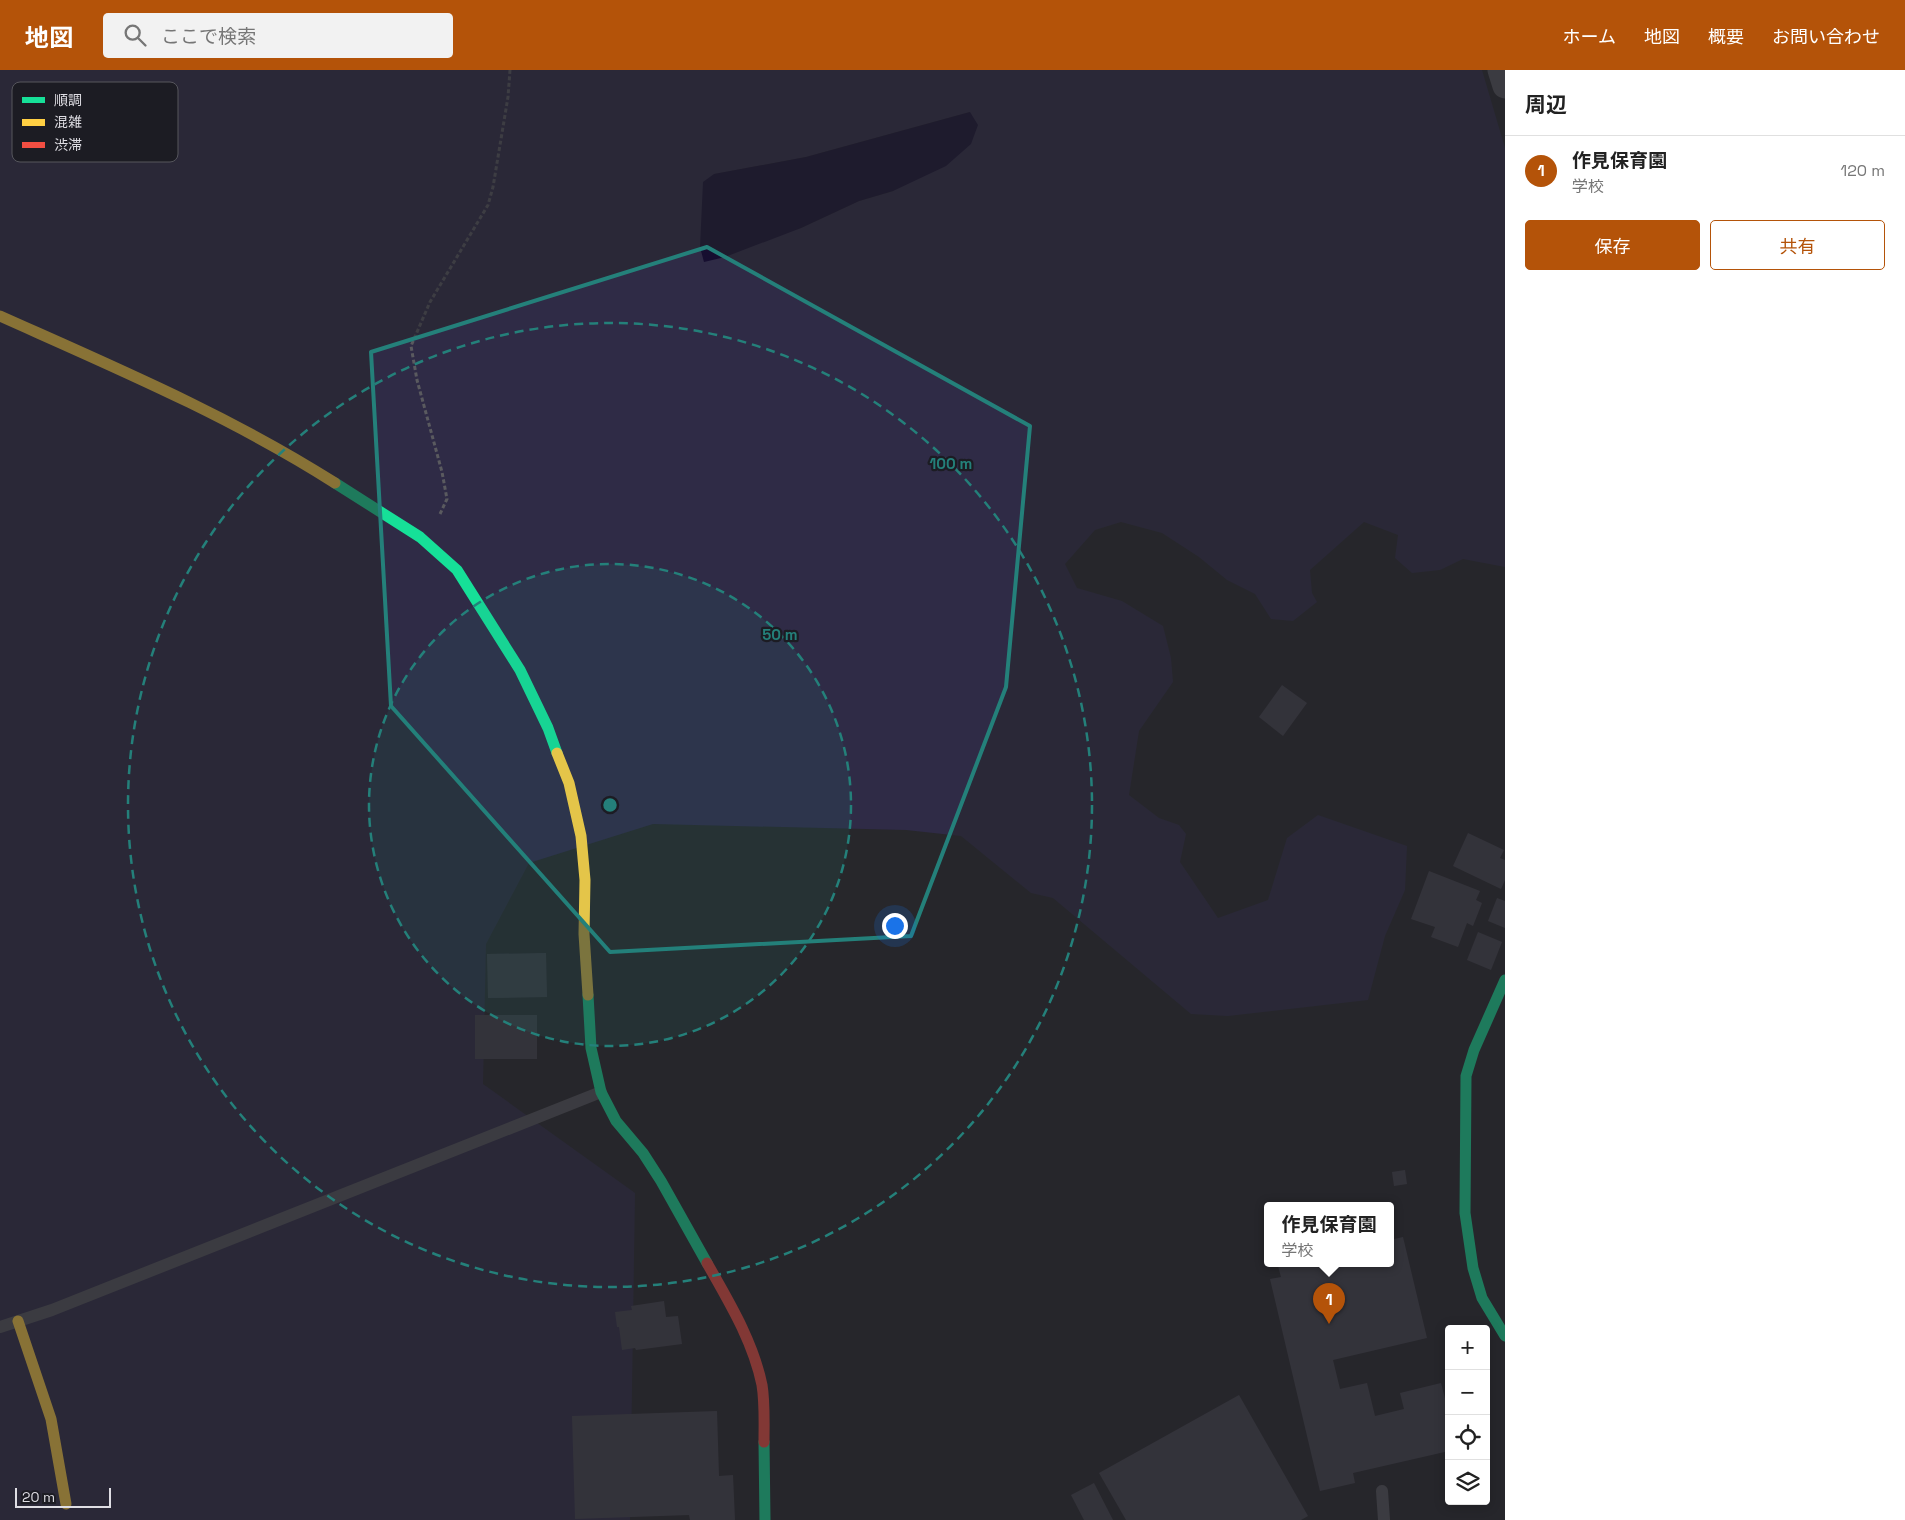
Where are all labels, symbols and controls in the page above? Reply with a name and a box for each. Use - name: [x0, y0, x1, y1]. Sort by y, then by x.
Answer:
- search box: [103, 13, 453, 58]
- icon: search: [121, 21, 149, 49]
- text: 地図: [25, 22, 73, 53]
- text: ここで検索: [161, 24, 256, 49]
- text: ホーム: [1563, 25, 1616, 48]
- text: 地図: [1644, 25, 1680, 48]
- text: 概要: [1708, 25, 1744, 48]
- text: お問い合わせ: [1772, 25, 1880, 48]
- legend: [12, 82, 178, 162]
- text: 順調: [54, 91, 82, 109]
- text: 周辺: [1525, 91, 1567, 118]
- text: 混雑: [54, 113, 82, 131]
- text: 渋滞: [54, 136, 82, 154]
- text: 作見保育園: [1572, 148, 1667, 173]
- text: 1: [1537, 160, 1545, 181]
- text: 120 m: [1841, 160, 1885, 181]
- text: 学校: [1572, 176, 1604, 197]
- button: 保存: [1525, 220, 1700, 270]
- button: 共有: [1710, 220, 1885, 270]
- text: 100 m: [930, 454, 972, 473]
- text: 50 m: [762, 625, 798, 644]
- centre of rings: [601, 796, 619, 814]
- your location: [882, 913, 908, 939]
- popup: [1264, 1202, 1394, 1267]
- text: 作見保育園: [1281, 1212, 1377, 1237]
- text: 学校: [1281, 1240, 1314, 1261]
- pin: 1: [1313, 1283, 1345, 1324]
- map controls: [1445, 1325, 1490, 1505]
- button: +: [1445, 1325, 1490, 1370]
- button: −: [1445, 1370, 1490, 1415]
- button: locate: [1445, 1415, 1490, 1460]
- button: layers: [1445, 1460, 1490, 1505]
- scale bar: [15, 1485, 111, 1508]
- text: 20 m: [22, 1488, 55, 1506]

